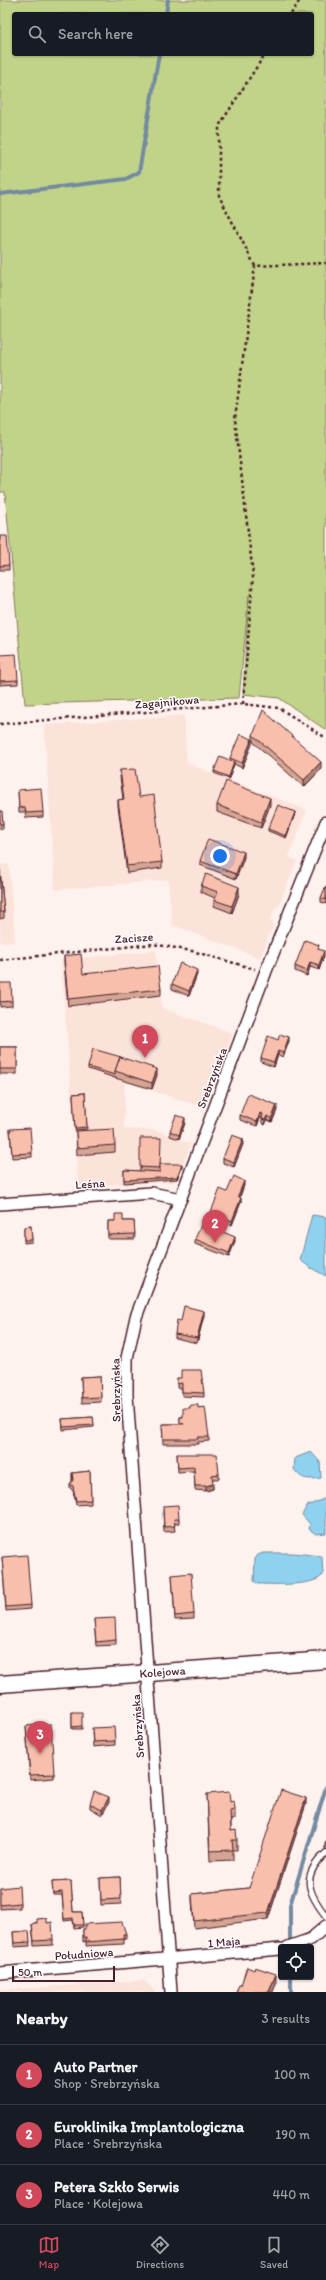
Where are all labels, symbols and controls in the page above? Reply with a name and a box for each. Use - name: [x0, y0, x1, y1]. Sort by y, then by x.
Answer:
- search box: [12, 12, 314, 56]
- icon: search: [26, 23, 48, 45]
- text: Search here: [58, 25, 133, 43]
- street label: Zagajnikowa: [134, 692, 200, 712]
- your location: [210, 846, 230, 866]
- street label: Zacisze: [114, 930, 154, 946]
- pin: 1: [132, 1025, 158, 1058]
- street label: Srebrzyńska: [194, 1045, 230, 1110]
- street label: Leśna: [75, 1176, 105, 1192]
- pin: 2: [202, 1210, 228, 1243]
- street label: Srebrzyńska: [108, 1357, 124, 1422]
- street label: Kolejowa: [139, 1663, 187, 1681]
- street label: Srebrzyńska: [129, 1693, 147, 1758]
- pin: 3: [27, 1721, 53, 1754]
- street label: 1 Maja: [207, 1934, 241, 1950]
- map controls: [278, 1944, 314, 1980]
- button: locate: [278, 1944, 314, 1980]
- street label: Południowa: [54, 1945, 114, 1963]
- scale bar: [12, 1964, 115, 1983]
- text: 50 m: [18, 1966, 42, 1979]
- text: Nearby: [16, 2008, 68, 2028]
- text: 3 results: [261, 2011, 310, 2026]
- text: Auto Partner: [54, 2058, 137, 2076]
- text: 1: [26, 2067, 32, 2082]
- text: 100 m: [274, 2067, 310, 2082]
- text: Shop · Srebrzyńska: [54, 2076, 160, 2091]
- text: Euroklinika Implantologiczna: [54, 2118, 244, 2136]
- text: 2: [26, 2127, 32, 2142]
- text: 190 m: [275, 2127, 310, 2142]
- text: Place · Srebrzyńska: [54, 2136, 162, 2151]
- text: Petera Szkło Serwis: [54, 2178, 179, 2196]
- text: 3: [25, 2187, 33, 2202]
- text: 440 m: [273, 2187, 310, 2202]
- text: Place · Kolejowa: [54, 2196, 143, 2211]
- tab: Map: [38, 2234, 60, 2271]
- tab: Directions: [136, 2234, 184, 2271]
- tab: Saved: [260, 2234, 288, 2271]

